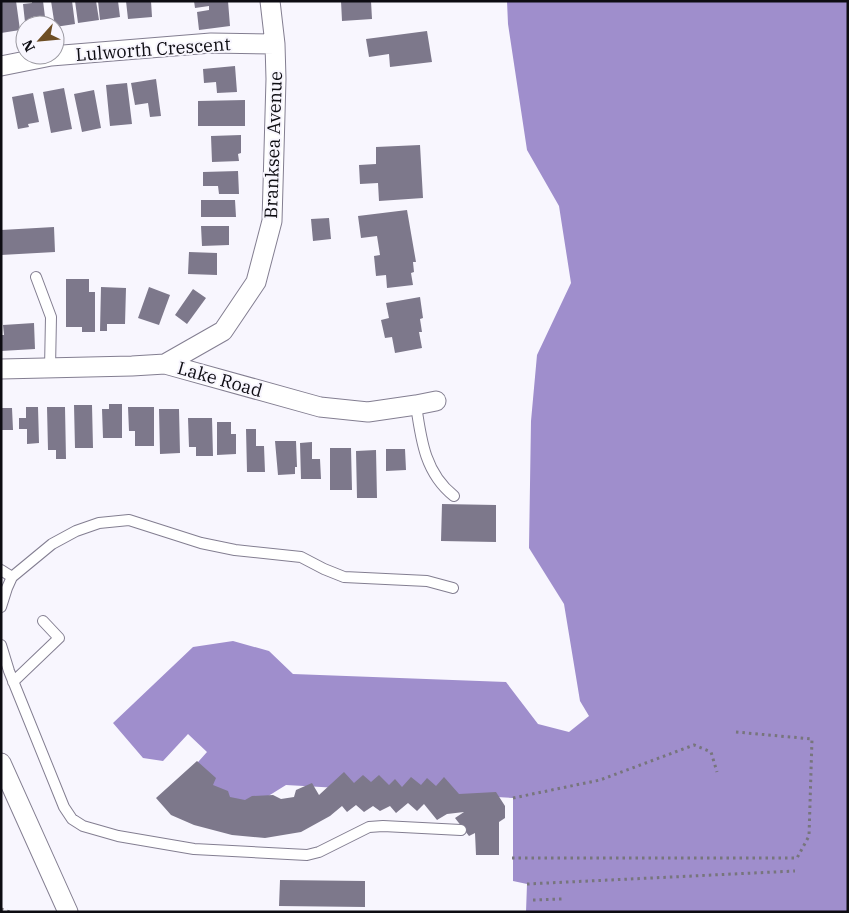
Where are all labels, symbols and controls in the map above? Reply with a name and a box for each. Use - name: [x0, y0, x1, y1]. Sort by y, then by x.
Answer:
- north arrow: [15, 15, 65, 65]
- street label: Lulworth Crescent: [75, 32, 231, 66]
- text: N: [18, 37, 39, 55]
- street label: Branksea Avenue: [259, 71, 287, 219]
- street label: Lake Road: [175, 356, 265, 402]

